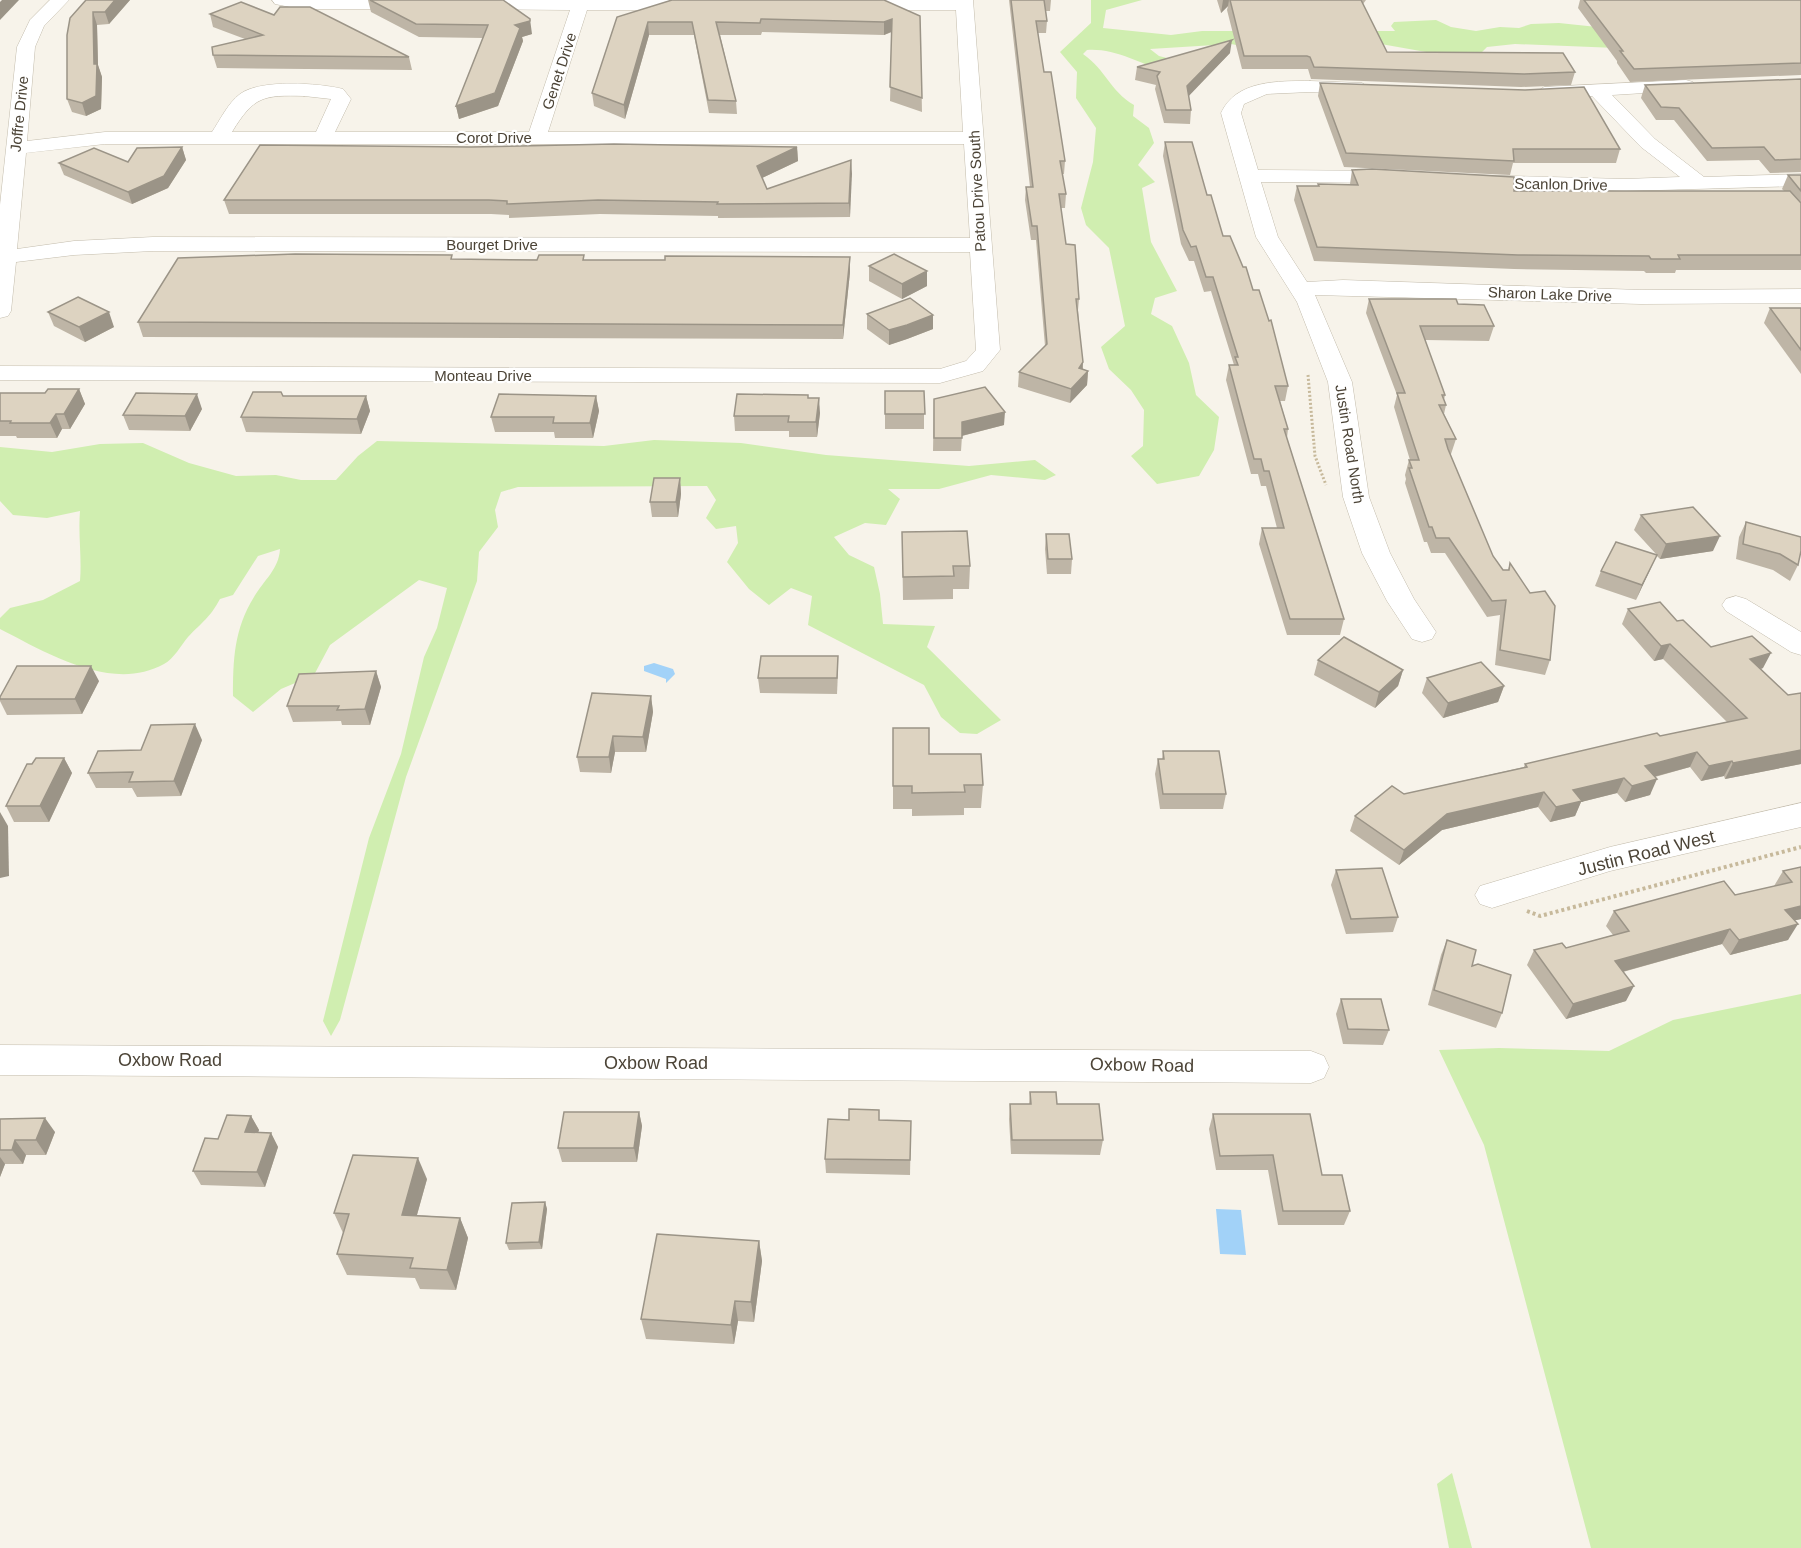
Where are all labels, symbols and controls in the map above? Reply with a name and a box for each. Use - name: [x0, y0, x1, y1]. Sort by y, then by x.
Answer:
- street label: Genet Drive: [539, 30, 579, 112]
- street label: Joffre Drive: [7, 75, 31, 153]
- street label: Corot Drive: [456, 129, 532, 146]
- street label: Patou Drive South: [965, 130, 989, 252]
- street label: Scanlon Drive: [1514, 175, 1608, 193]
- street label: Bourget Drive: [446, 236, 538, 253]
- street label: Sharon Lake Drive: [1488, 283, 1612, 305]
- street label: Monteau Drive: [434, 367, 532, 384]
- street label: Justin Road North: [1332, 383, 1368, 505]
- street label: Justin Road West: [1575, 826, 1717, 880]
- street label: Oxbow Road: [118, 1050, 222, 1070]
- street label: Oxbow Road: [604, 1053, 708, 1073]
- street label: Oxbow Road: [1090, 1054, 1194, 1076]

